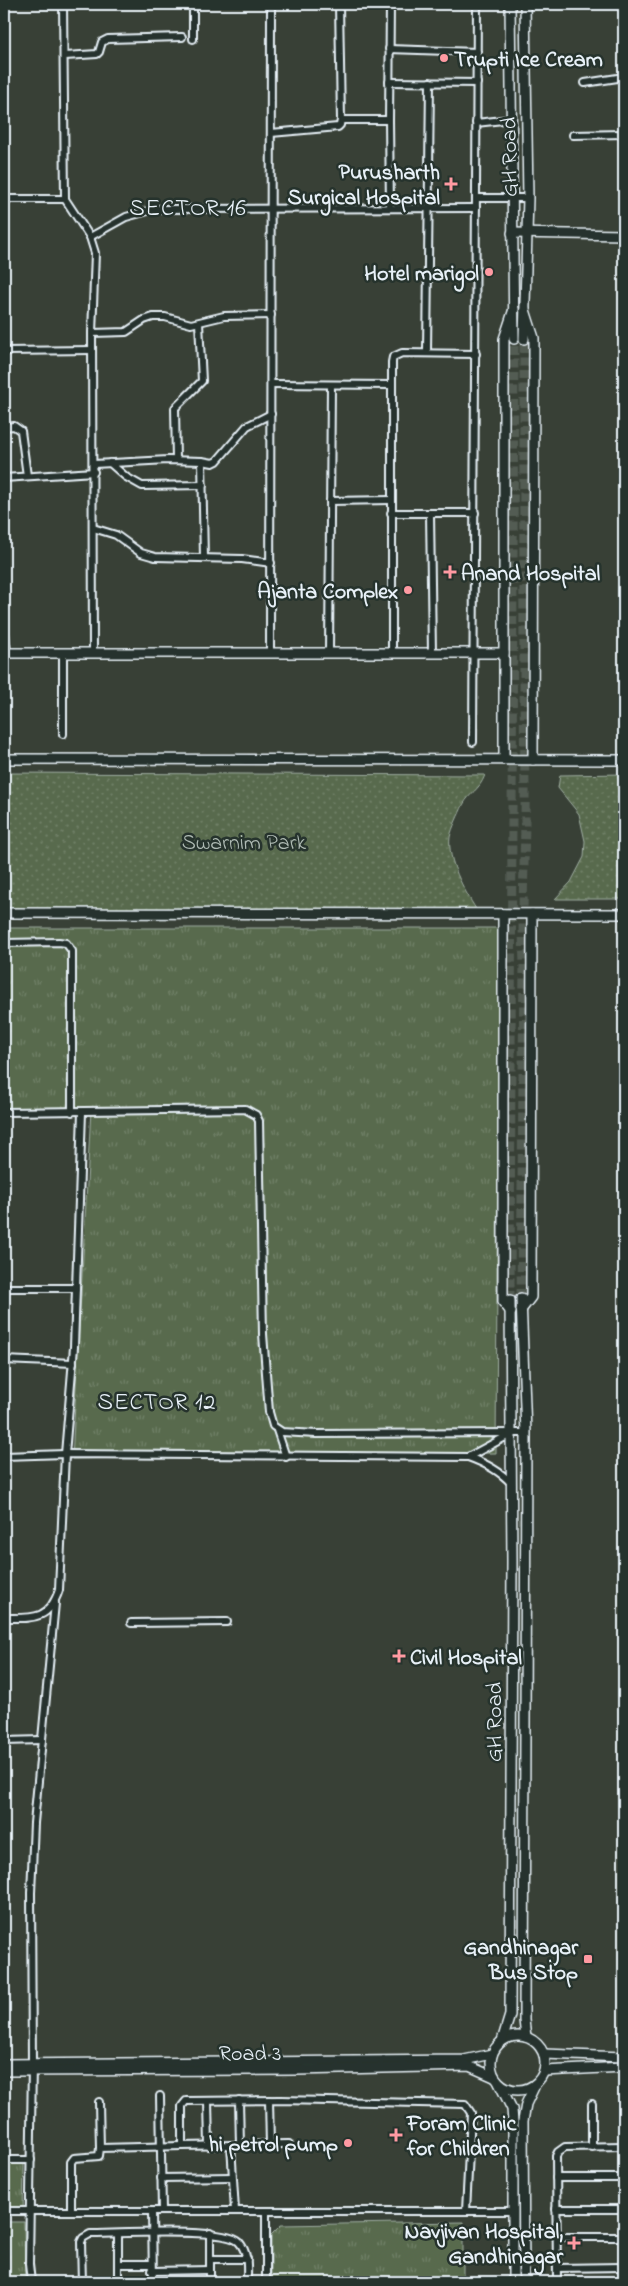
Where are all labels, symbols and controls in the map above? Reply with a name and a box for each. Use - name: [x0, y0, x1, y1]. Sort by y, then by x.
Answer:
- place label: Trupti Ice Cream: [454, 45, 603, 77]
- marker: Trupti Ice Cream: [438, 52, 450, 64]
- street label: GH Road: [494, 117, 528, 197]
- place label: Purusharth Surgical Hospital: [288, 158, 440, 216]
- marker: Purusharth Surgical Hospital: [444, 177, 458, 191]
- district label: SECTOR 16: [129, 192, 247, 227]
- place label: Hotel marigol: [364, 259, 479, 292]
- marker: Hotel marigol: [483, 266, 495, 278]
- place label: Anand Hospital: [461, 559, 601, 591]
- marker: Anand Hospital: [443, 565, 457, 579]
- place label: Ajanta Complex: [257, 577, 398, 609]
- marker: Ajanta Complex: [402, 584, 414, 596]
- park label: Swarnim Park: [182, 828, 307, 860]
- district label: SECTOR 12: [97, 1386, 217, 1421]
- place label: Civil Hospital: [410, 1643, 522, 1675]
- marker: Civil Hospital: [392, 1649, 406, 1663]
- street label: GH Road: [480, 1682, 512, 1762]
- place label: Gandhinagar Bus Stop: [463, 1933, 579, 1990]
- marker: Gandhinagar Bus Stop: [582, 1953, 594, 1965]
- street label: Road 3: [219, 2039, 281, 2071]
- place label: Foram Clinic for Children: [406, 2109, 518, 2166]
- marker: Foram Clinic for Children: [389, 2128, 403, 2142]
- place label: hi petrol pump: [209, 2130, 338, 2162]
- marker: hi petrol pump: [342, 2137, 354, 2149]
- place label: Navjivan Hospital, Gandhinagar: [405, 2217, 564, 2275]
- marker: Navjivan Hospital, Gandhinagar: [567, 2236, 581, 2250]

